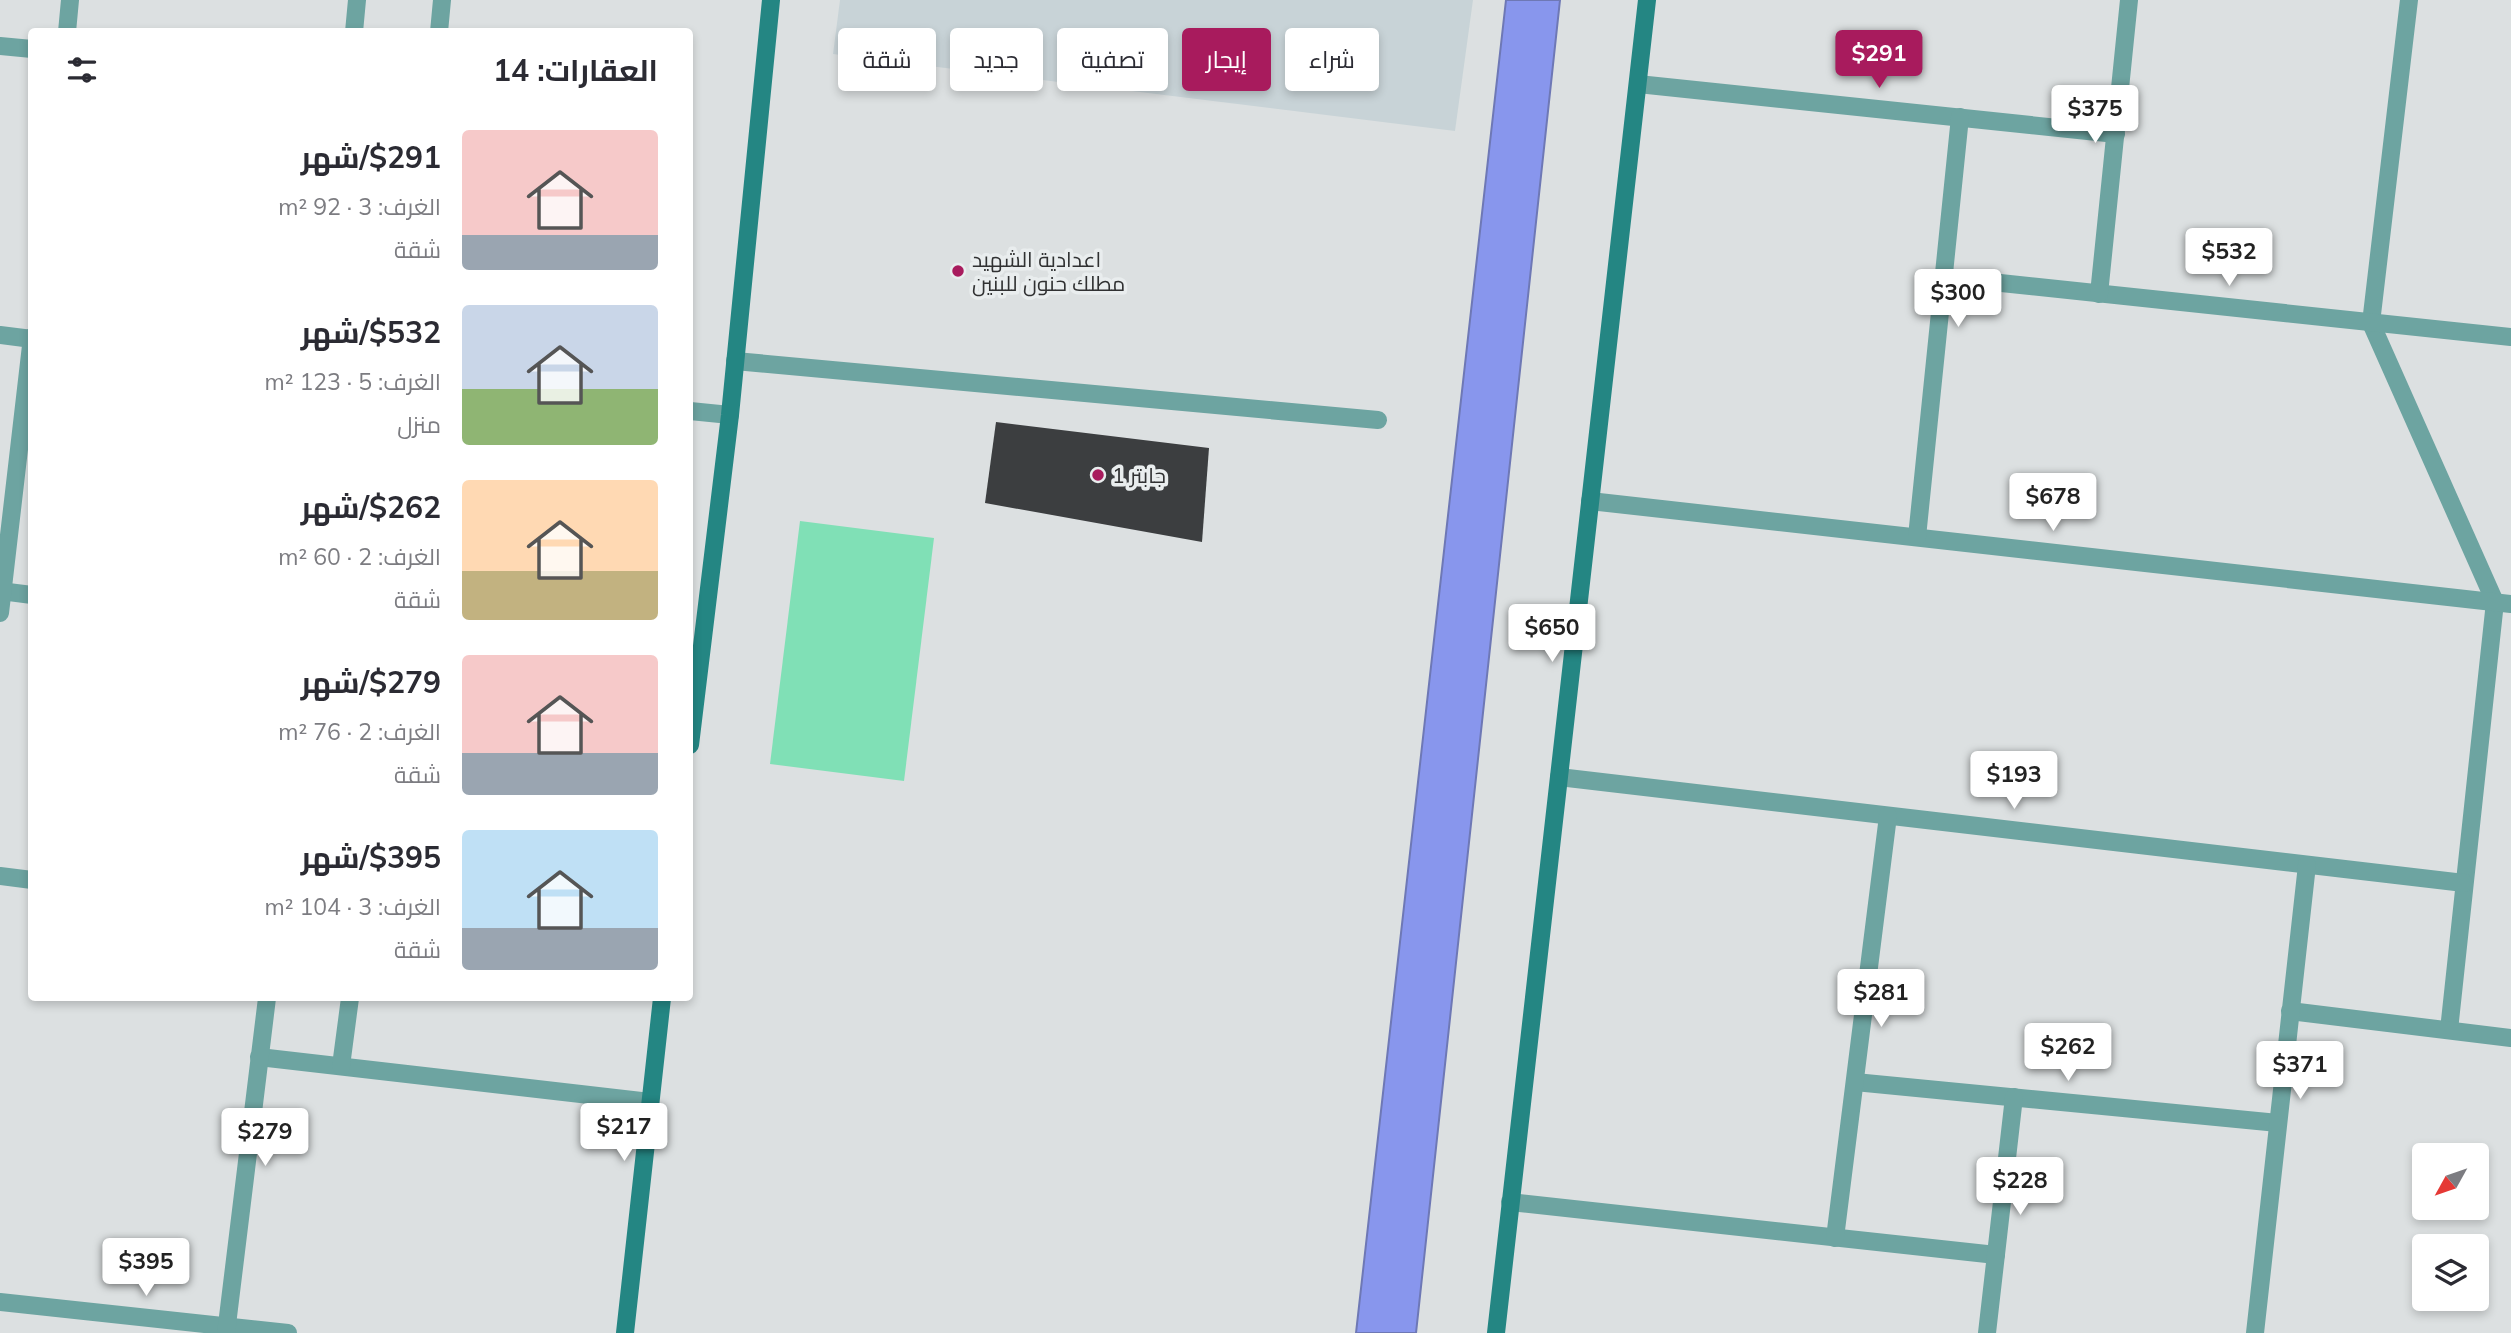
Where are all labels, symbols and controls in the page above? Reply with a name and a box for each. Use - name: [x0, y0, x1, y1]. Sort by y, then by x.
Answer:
- chip: شقة: [838, 28, 936, 91]
- chip: جديد: [950, 28, 1043, 91]
- chip: تصفية: [1057, 28, 1168, 91]
- chip: إيجار: [1182, 28, 1271, 91]
- chip: شراء: [1285, 28, 1379, 91]
- pin: $291: [1838, 31, 1920, 90]
- text: $291: [1851, 38, 1907, 67]
- icon: filters: [63, 51, 101, 89]
- text: العقارات: 14: [493, 51, 658, 89]
- pin: $375: [2054, 86, 2136, 145]
- text: $375: [2067, 93, 2123, 122]
- text: $291/شهر: [301, 138, 441, 176]
- icon: home: [518, 158, 602, 242]
- text: الغرف: 3 · 92 m²: [278, 192, 441, 221]
- pin: $532: [2188, 229, 2270, 288]
- text: شقة: [394, 235, 441, 264]
- text: $532: [2201, 236, 2257, 265]
- place label: اعدادية الشهيد مطلك حنون للبنين: [972, 246, 1125, 297]
- marker: اعدادية الشهيد مطلك حنون للبنين: [950, 263, 966, 279]
- pin: $300: [1917, 270, 1999, 329]
- text: $300: [1930, 277, 1986, 306]
- text: $532/شهر: [301, 313, 441, 351]
- icon: home: [518, 333, 602, 417]
- text: الغرف: 5 · 123 m²: [264, 367, 441, 396]
- text: منزل: [397, 410, 441, 439]
- place label: جابتر 1: [1112, 462, 1166, 488]
- marker: جابتر 1: [1090, 467, 1106, 483]
- pin: $678: [2012, 474, 2094, 533]
- text: $678: [2025, 481, 2081, 510]
- text: $262/شهر: [301, 488, 441, 526]
- icon: home: [518, 508, 602, 592]
- text: الغرف: 2 · 60 m²: [278, 542, 441, 571]
- text: شقة: [394, 585, 441, 614]
- pin: $650: [1511, 604, 1593, 664]
- text: $650: [1524, 612, 1580, 641]
- text: $279/شهر: [301, 663, 441, 701]
- icon: home: [518, 683, 602, 767]
- text: الغرف: 2 · 76 m²: [278, 717, 441, 746]
- pin: $193: [1973, 752, 2055, 811]
- text: $193: [1986, 759, 2042, 788]
- text: شقة: [394, 760, 441, 789]
- text: $395/شهر: [301, 838, 441, 876]
- icon: home: [518, 858, 602, 942]
- text: الغرف: 3 · 104 m²: [264, 892, 441, 921]
- text: شقة: [394, 935, 441, 964]
- pin: $281: [1840, 970, 1922, 1029]
- text: $281: [1853, 977, 1909, 1006]
- pin: $262: [2027, 1024, 2109, 1083]
- text: $262: [2040, 1031, 2096, 1060]
- pin: $371: [2259, 1042, 2341, 1101]
- text: $371: [2272, 1049, 2328, 1078]
- pin: $217: [583, 1104, 665, 1163]
- pin: $279: [224, 1108, 306, 1168]
- text: $217: [596, 1111, 652, 1140]
- text: $279: [237, 1116, 293, 1145]
- north arrow: [2412, 1143, 2488, 1220]
- map controls: [2412, 1143, 2489, 1311]
- pin: $228: [1979, 1158, 2061, 1217]
- text: $228: [1992, 1165, 2048, 1194]
- button: layers: [2412, 1234, 2489, 1311]
- pin: $395: [105, 1238, 187, 1298]
- text: $395: [118, 1246, 174, 1275]

